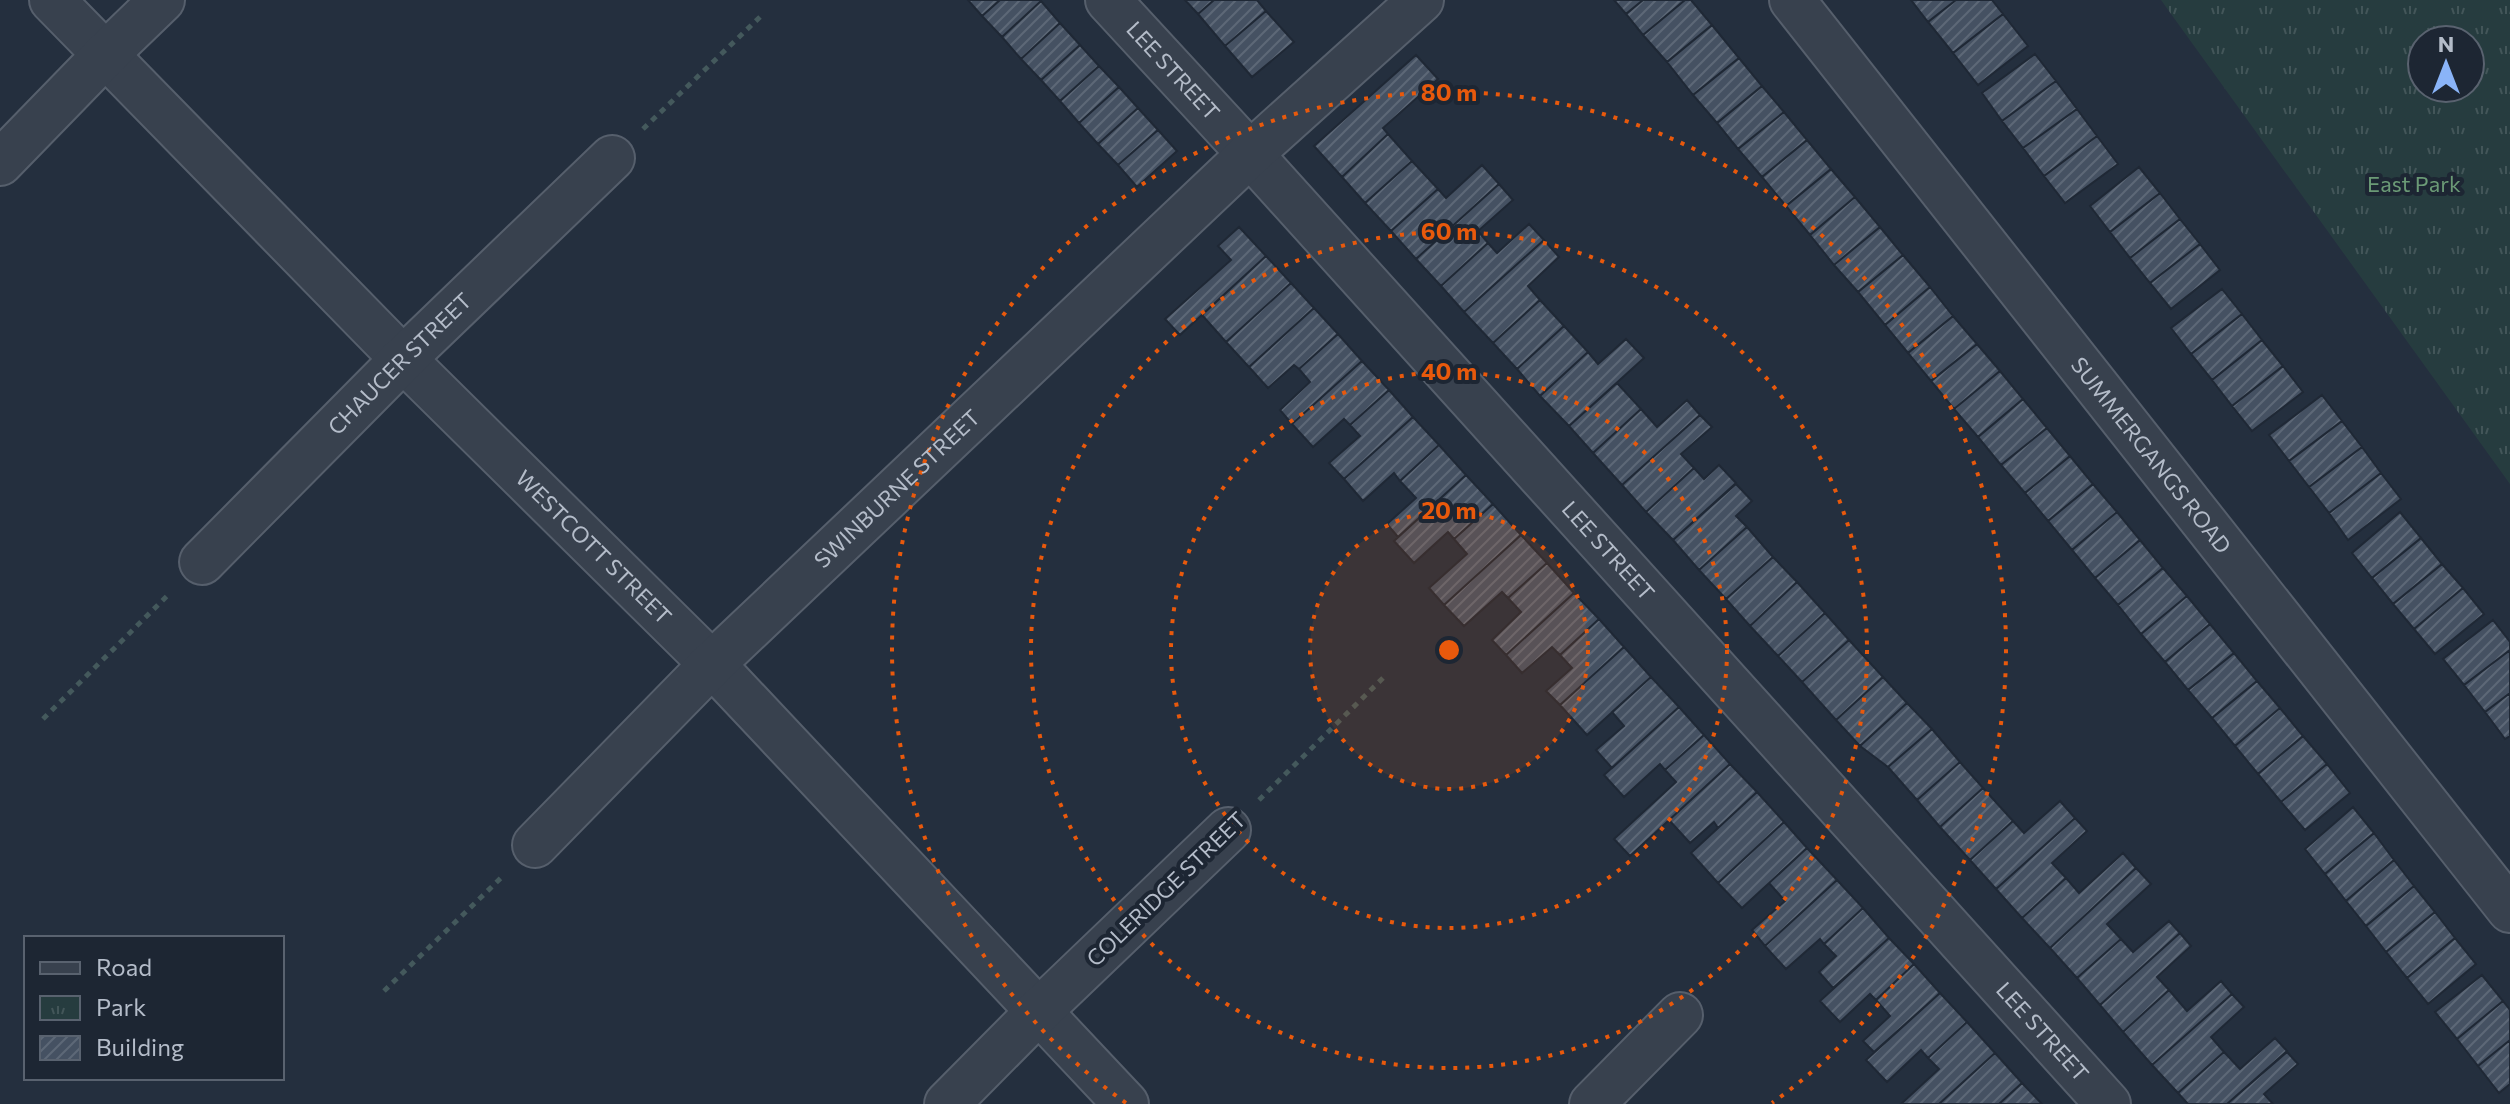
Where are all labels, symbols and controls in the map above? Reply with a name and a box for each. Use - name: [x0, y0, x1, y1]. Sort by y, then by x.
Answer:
- street label: LEE STREET: [1121, 15, 1226, 125]
- north arrow: [2406, 24, 2486, 104]
- text: N: [2438, 30, 2454, 57]
- text: 80 m: [1421, 77, 1477, 106]
- park label: East Park: [2367, 170, 2461, 197]
- text: 60 m: [1421, 216, 1477, 245]
- street label: CHAUCER STREET: [322, 287, 477, 440]
- street label: SUMMERGANGS ROAD: [2066, 351, 2237, 559]
- text: 40 m: [1421, 356, 1477, 385]
- street label: SWINBURNE STREET: [808, 403, 985, 573]
- street label: WESTCOTT STREET: [511, 464, 678, 630]
- text: 20 m: [1422, 495, 1476, 524]
- street label: LEE STREET: [1557, 495, 1660, 606]
- centre of rings: [1435, 636, 1463, 664]
- street label: COLERIDGE STREET: [1080, 806, 1251, 972]
- legend: [24, 936, 284, 1080]
- text: Road: [96, 952, 152, 981]
- street label: LEE STREET: [1991, 976, 2095, 1087]
- text: Park: [96, 992, 146, 1021]
- text: Building: [96, 1032, 184, 1061]

